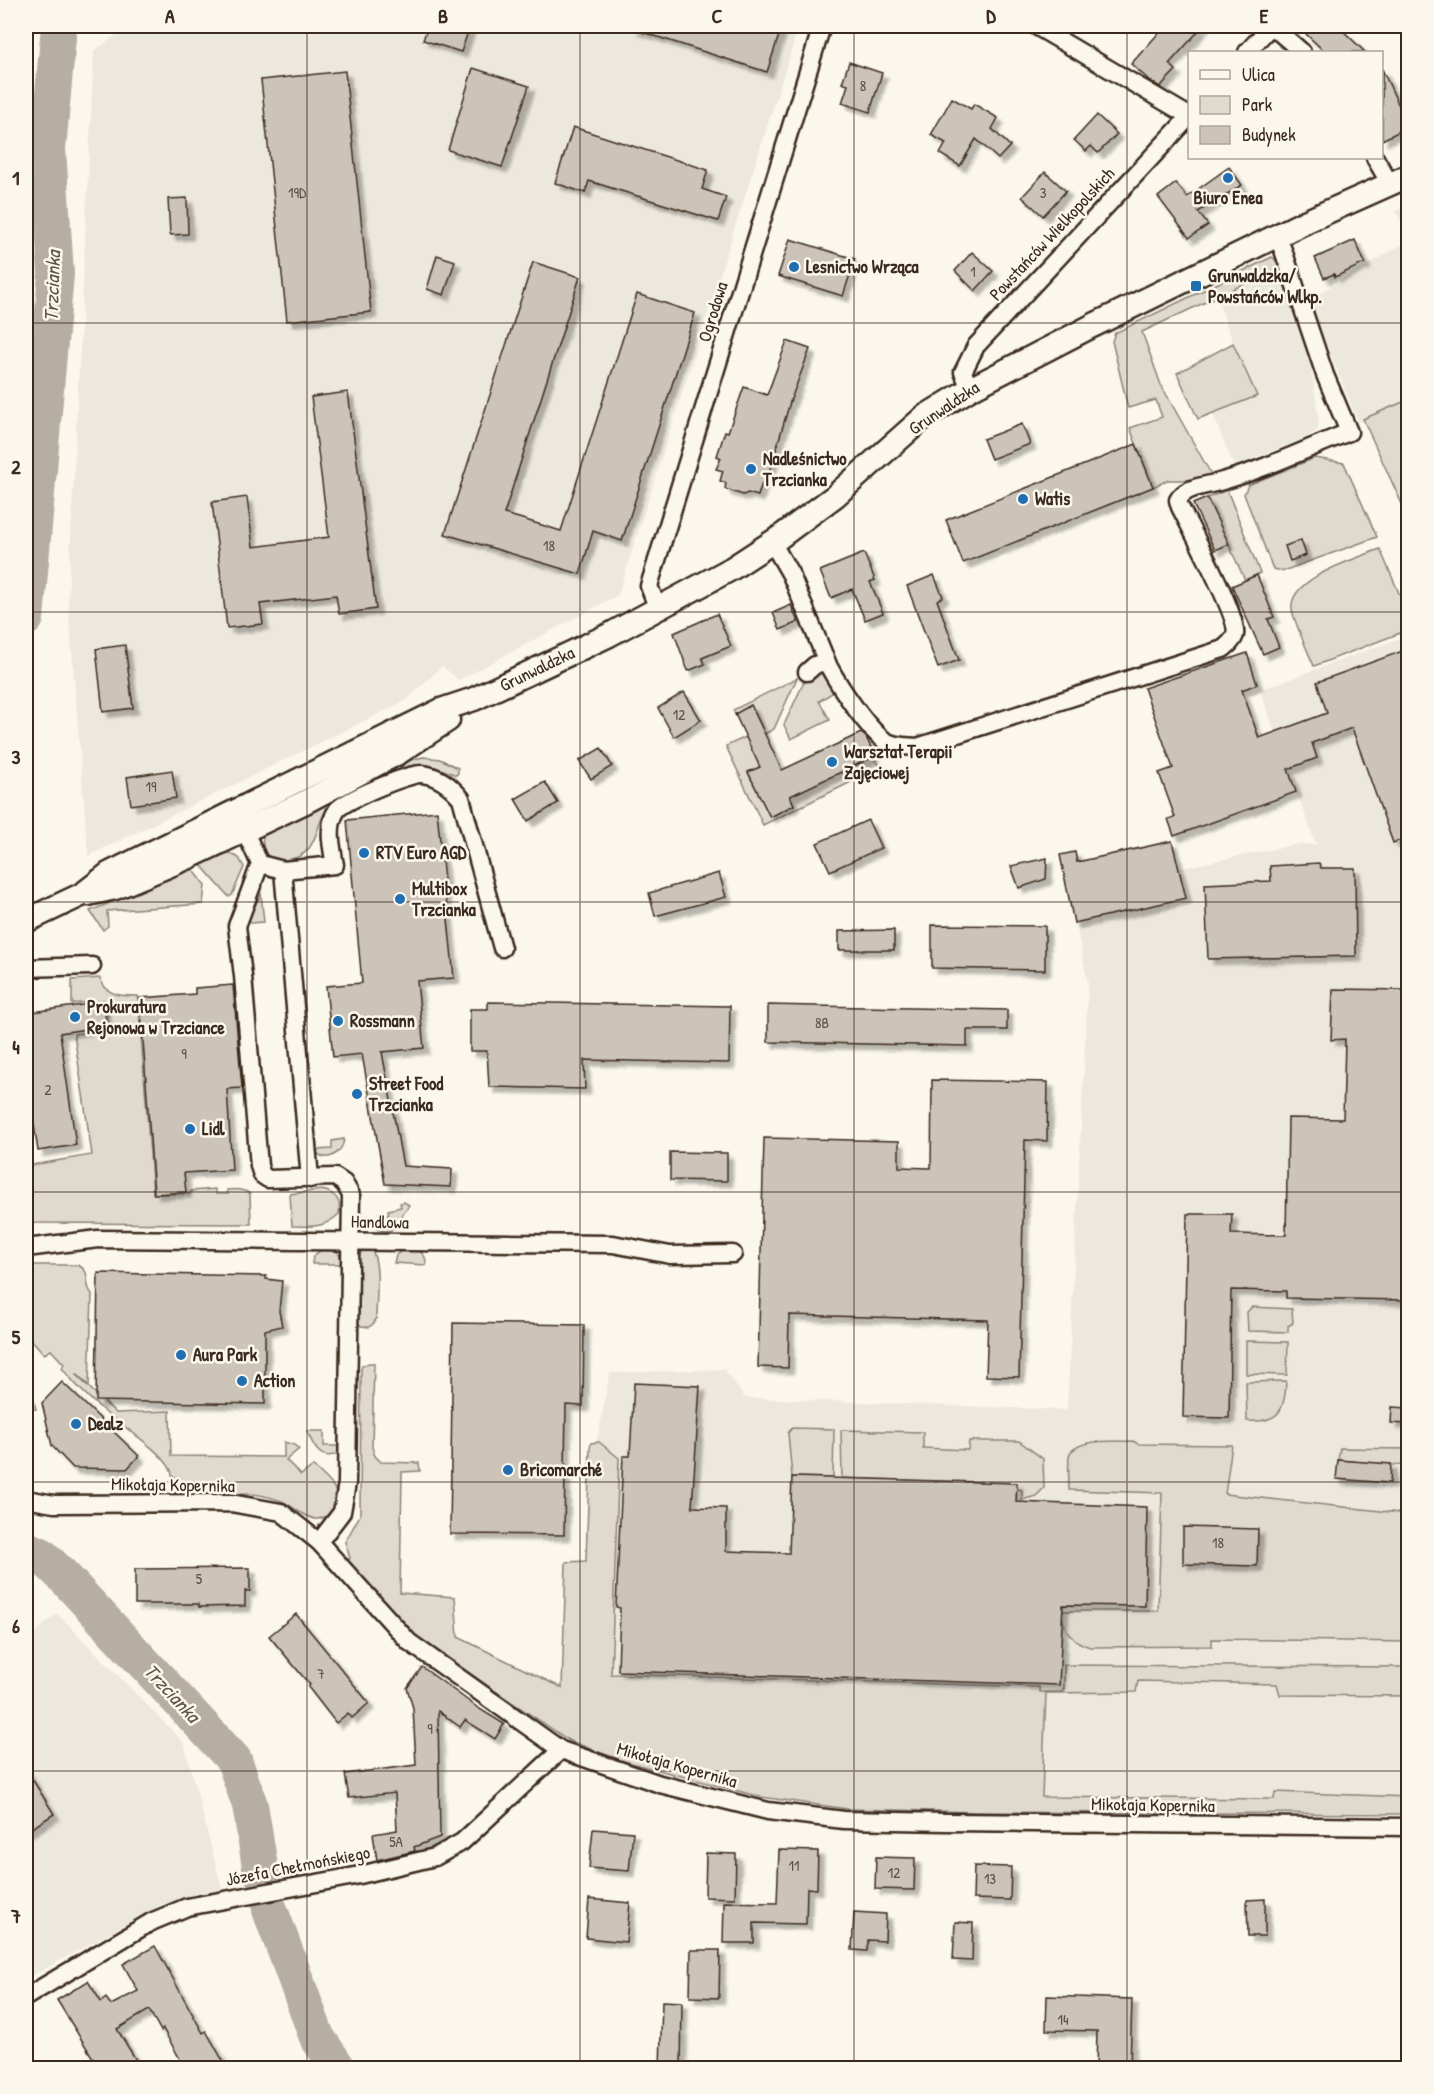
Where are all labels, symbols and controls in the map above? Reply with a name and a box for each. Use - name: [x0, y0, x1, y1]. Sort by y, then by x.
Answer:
- text: A: [165, 2, 175, 29]
- text: B: [438, 2, 448, 29]
- text: C: [712, 2, 723, 29]
- text: D: [986, 2, 996, 29]
- text: E: [1260, 2, 1269, 29]
- legend: [1188, 51, 1383, 159]
- text: Ulica: [1242, 62, 1275, 87]
- house number: 8: [860, 75, 866, 96]
- text: Park: [1242, 92, 1273, 117]
- text: Budynek: [1242, 122, 1296, 147]
- street label: Powstańców Wielkopolskich: [983, 161, 1120, 306]
- text: 1: [12, 164, 20, 191]
- marker: Biuro Enea: [1221, 171, 1235, 185]
- house number: 19D: [288, 182, 307, 203]
- house number: 3: [1040, 182, 1047, 203]
- place label: Biuro Enea: [1194, 185, 1263, 210]
- water label: Trzcianka: [37, 248, 66, 322]
- place label: Lesnictwo Wrząca: [806, 254, 920, 279]
- marker: Lesnictwo Wrząca: [787, 260, 801, 274]
- house number: 1: [970, 261, 976, 282]
- place label: Grunwaldzka/ Powstańców Wlkp.: [1208, 263, 1322, 310]
- street label: Ogrodowa: [692, 279, 734, 345]
- marker: Grunwaldzka/ Powstańców Wlkp.: [1189, 279, 1203, 293]
- street label: Grunwaldzka: [903, 375, 984, 440]
- place label: Nadleśnictwo Trzcianka: [762, 446, 847, 492]
- text: 2: [11, 453, 21, 480]
- marker: Nadleśnictwo Trzcianka: [744, 462, 758, 476]
- place label: Watis: [1035, 486, 1070, 511]
- marker: Watis: [1016, 492, 1030, 506]
- house number: 18: [543, 535, 555, 556]
- street label: Grunwaldzka: [495, 640, 578, 697]
- house number: 12: [673, 704, 685, 725]
- place label: Warsztat Terapii Zajęciowej: [844, 739, 953, 785]
- text: 3: [12, 743, 21, 770]
- marker: Warsztat Terapii Zajęciowej: [825, 755, 839, 769]
- house number: 19: [146, 776, 157, 797]
- place label: RTV Euro AGD: [376, 840, 467, 865]
- marker: RTV Euro AGD: [357, 846, 371, 860]
- place label: Multibox Trzcianka: [411, 876, 477, 922]
- marker: Multibox Trzcianka: [393, 892, 407, 906]
- place label: Prokuratura Rejonowa w Trzciance: [87, 994, 225, 1040]
- place label: Rossmann: [350, 1008, 415, 1033]
- marker: Prokuratura Rejonowa w Trzciance: [68, 1010, 82, 1024]
- house number: 8B: [815, 1012, 829, 1033]
- marker: Rossmann: [331, 1014, 345, 1028]
- text: 4: [12, 1033, 20, 1060]
- house number: 9: [181, 1043, 187, 1064]
- place label: Street Food Trzcianka: [368, 1071, 443, 1117]
- house number: 2: [44, 1079, 52, 1100]
- marker: Street Food Trzcianka: [350, 1087, 364, 1101]
- place label: Lidl: [202, 1116, 226, 1141]
- marker: Lidl: [183, 1122, 197, 1136]
- street label: Handlowa: [351, 1208, 409, 1235]
- text: 5: [12, 1323, 21, 1350]
- place label: Aura Park: [193, 1342, 258, 1367]
- marker: Aura Park: [174, 1348, 188, 1362]
- place label: Action: [254, 1368, 295, 1393]
- marker: Action: [235, 1374, 249, 1388]
- place label: Dealz: [88, 1411, 124, 1436]
- marker: Dealz: [69, 1417, 83, 1431]
- place label: Bricomarché: [520, 1457, 603, 1482]
- marker: Bricomarché: [501, 1463, 515, 1477]
- street label: Mikołaja Kopernika: [111, 1471, 235, 1498]
- house number: 18: [1212, 1532, 1224, 1553]
- house number: 5: [196, 1568, 203, 1589]
- text: 6: [12, 1612, 20, 1639]
- water label: Trzcianka: [138, 1658, 208, 1729]
- house number: 7: [317, 1663, 325, 1684]
- house number: 9: [427, 1718, 433, 1739]
- street label: Mikołaja Kopernika: [614, 1735, 740, 1794]
- street label: Mikołaja Kopernika: [1091, 1791, 1215, 1818]
- house number: 5A: [389, 1831, 404, 1852]
- street label: Józefa Chełmońskiego: [224, 1839, 372, 1892]
- house number: 11: [789, 1855, 799, 1876]
- house number: 12: [888, 1862, 900, 1883]
- house number: 13: [984, 1868, 996, 1889]
- text: 7: [10, 1902, 21, 1929]
- house number: 14: [1057, 2009, 1069, 2030]

